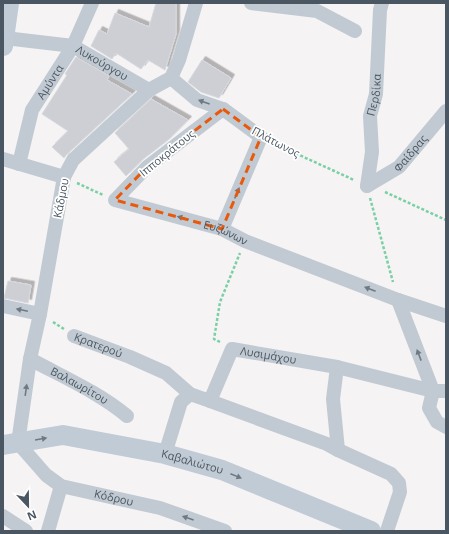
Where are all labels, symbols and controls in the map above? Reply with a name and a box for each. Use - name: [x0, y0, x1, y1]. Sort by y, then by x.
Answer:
- street label: Λυκούργου: [73, 41, 131, 84]
- street label: Αμύντα: [33, 61, 66, 102]
- street label: Περδίκα: [362, 73, 384, 118]
- one-way arrow: [197, 99, 209, 105]
- street label: Πλάτωνος: [250, 123, 303, 160]
- street label: Ιπποκράτους: [136, 126, 197, 180]
- street label: Φαίδρας: [391, 131, 430, 175]
- street label: Κάδμου: [49, 176, 72, 219]
- one-way arrow: [234, 187, 240, 198]
- one-way arrow: [177, 215, 189, 221]
- street label: Ευζώνων: [202, 216, 251, 248]
- one-way arrow: [363, 286, 375, 292]
- one-way arrow: [15, 306, 28, 312]
- street label: Κρατερού: [72, 329, 125, 361]
- street label: Λυσιμάχου: [239, 343, 298, 367]
- one-way arrow: [416, 348, 422, 360]
- street label: Βαλαωρίτου: [48, 363, 112, 407]
- one-way arrow: [22, 384, 29, 396]
- one-way arrow: [35, 436, 48, 442]
- street label: Καβαλιώτου: [160, 445, 226, 477]
- one-way arrow: [231, 473, 242, 479]
- north arrow: [8, 486, 48, 526]
- street label: Κόδρου: [93, 486, 135, 509]
- text: N: [25, 507, 39, 524]
- one-way arrow: [181, 515, 193, 521]

